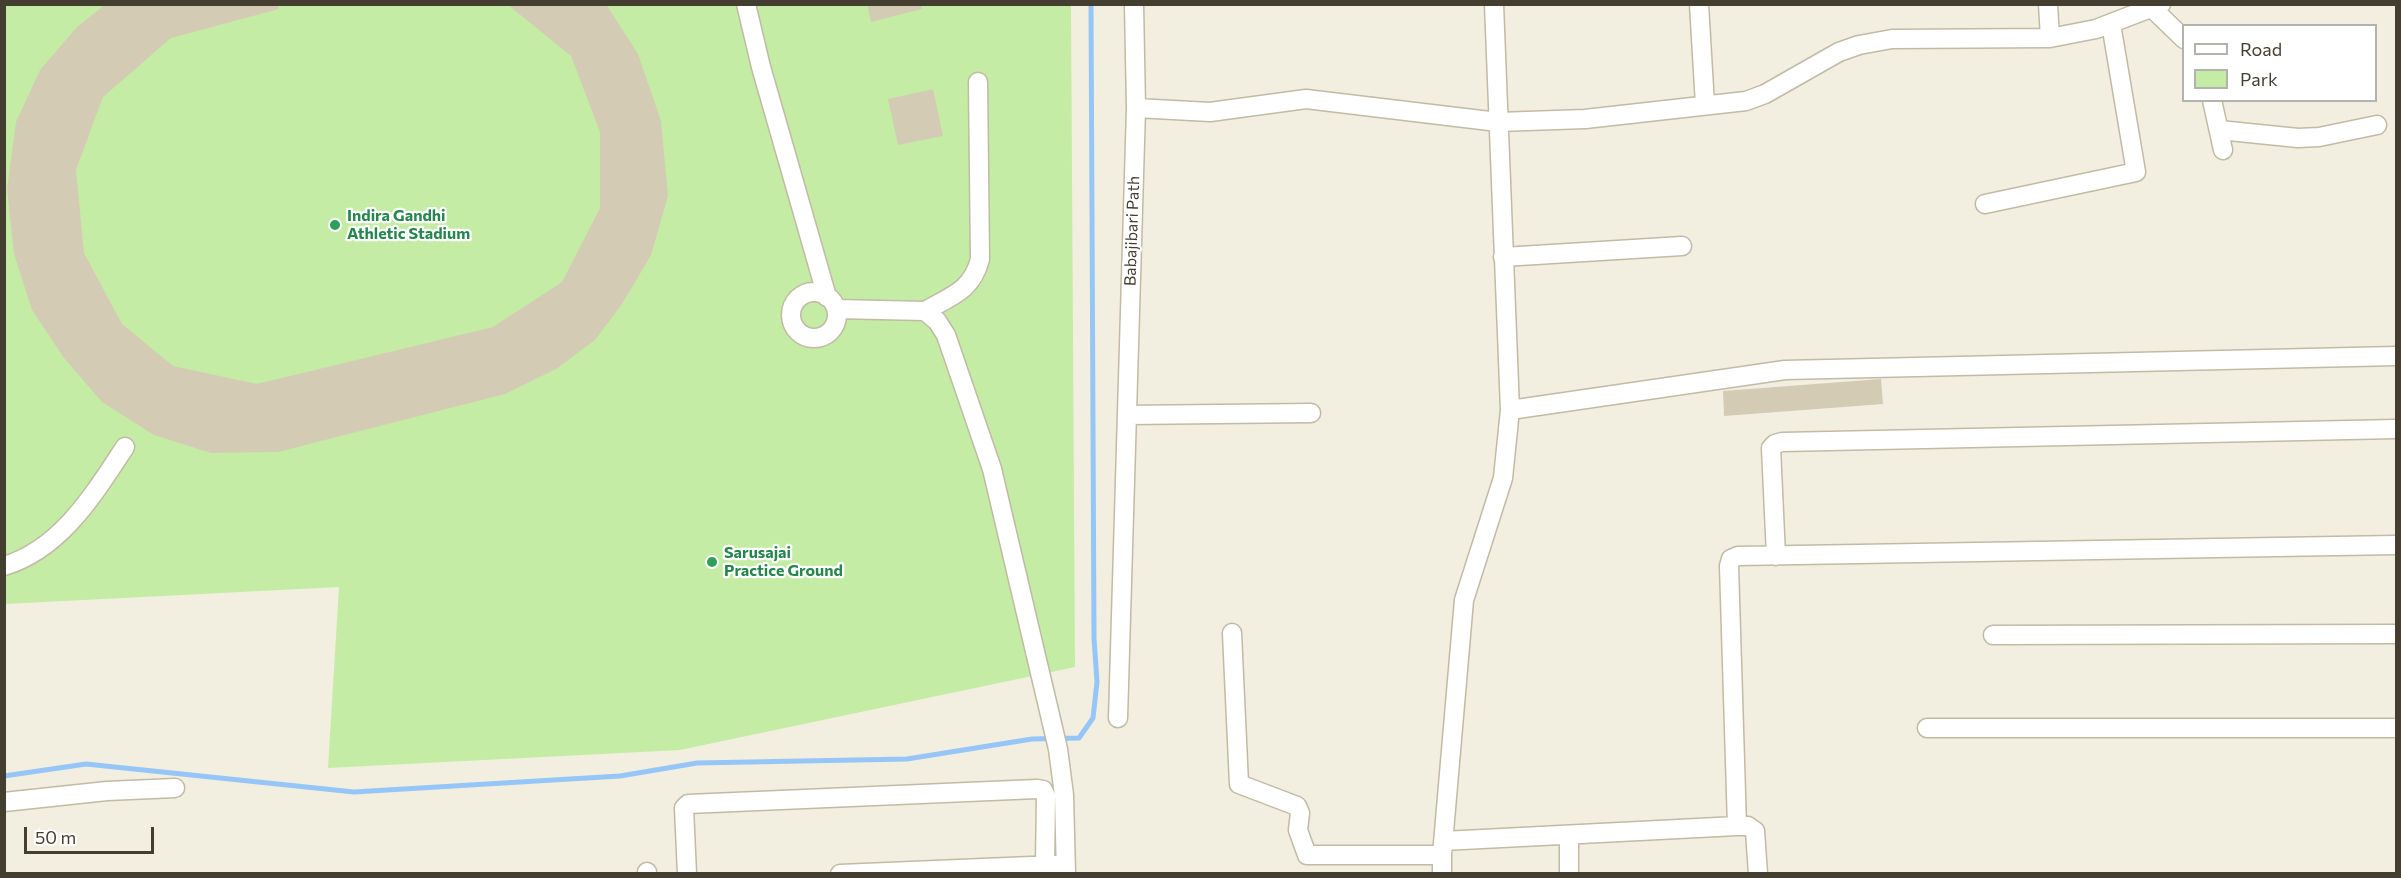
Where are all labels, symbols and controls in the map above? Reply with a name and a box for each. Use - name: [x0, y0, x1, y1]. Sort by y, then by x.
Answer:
- legend: [2182, 24, 2377, 102]
- text: Road: [2240, 38, 2282, 60]
- text: Park: [2240, 68, 2278, 90]
- street label: Babajibari Path: [1120, 176, 1144, 286]
- place label: Indira Gandhi Athletic Stadium: [347, 206, 470, 244]
- marker: Indira Gandhi Athletic Stadium: [328, 218, 342, 232]
- place label: Sarusajai Practice Ground: [724, 543, 843, 581]
- marker: Sarusajai Practice Ground: [705, 555, 719, 569]
- scale bar: [27, 815, 158, 853]
- text: 50 m: [35, 826, 76, 848]

